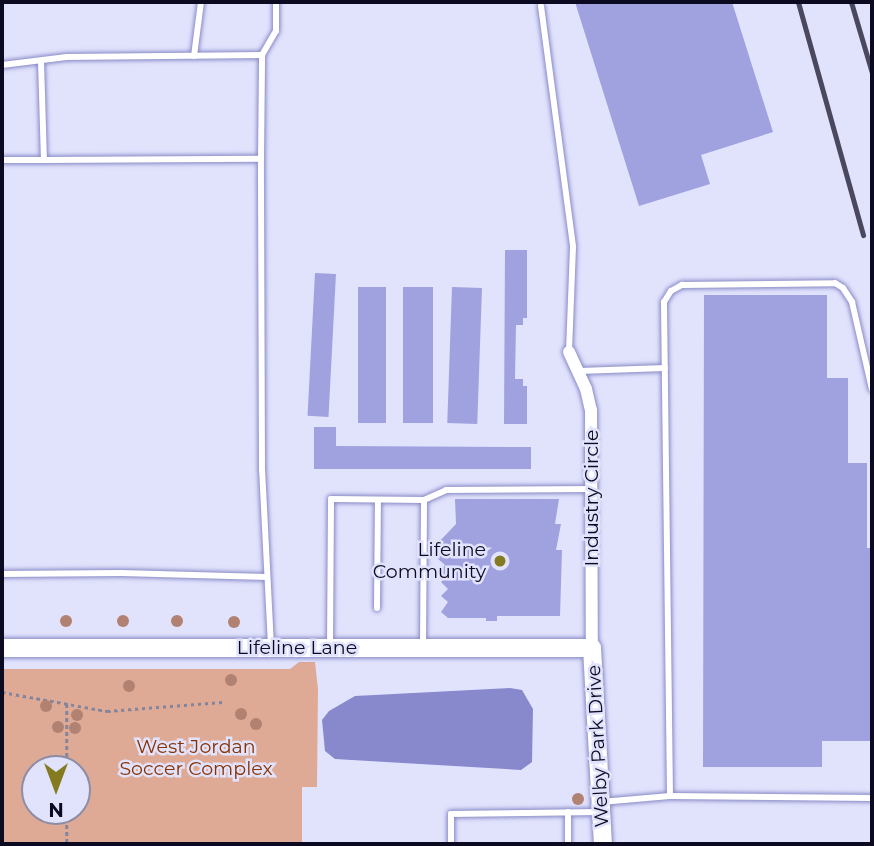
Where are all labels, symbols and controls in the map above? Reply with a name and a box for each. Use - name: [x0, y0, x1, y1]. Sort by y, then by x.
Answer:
- street label: Industry Circle: [581, 429, 603, 567]
- place label: Lifeline Community: [373, 539, 486, 583]
- marker: Lifeline Community: [492, 553, 508, 569]
- street label: Lifeline Lane: [237, 637, 357, 659]
- street label: Welby Park Drive: [582, 664, 614, 828]
- park label: West Jordan Soccer Complex: [119, 736, 273, 780]
- north arrow: [21, 755, 91, 825]
- text: N: [48, 798, 64, 821]

